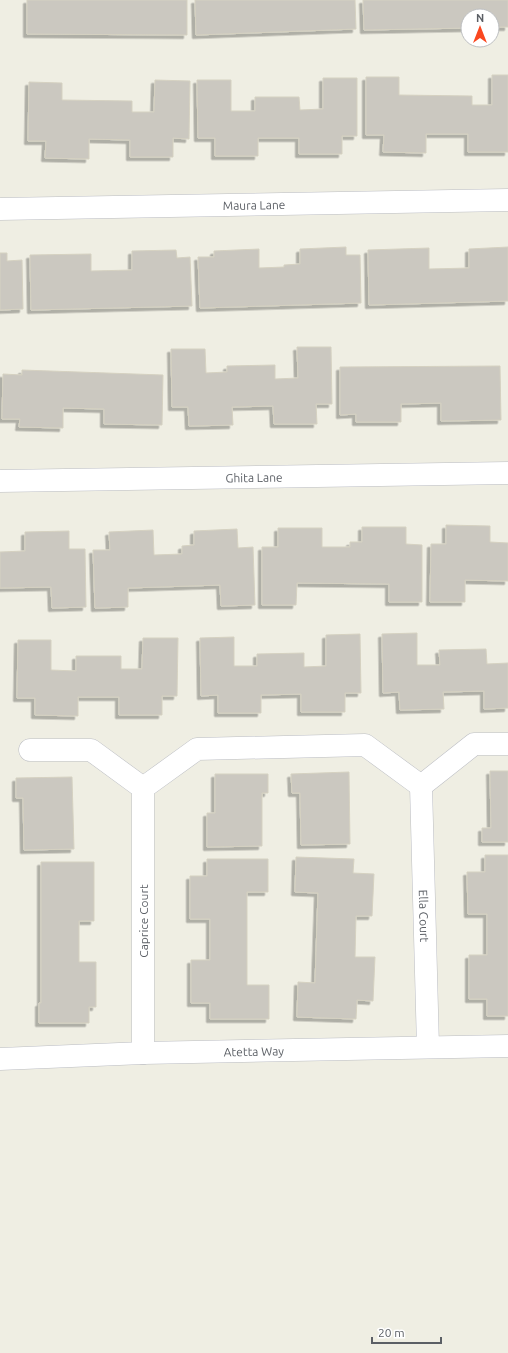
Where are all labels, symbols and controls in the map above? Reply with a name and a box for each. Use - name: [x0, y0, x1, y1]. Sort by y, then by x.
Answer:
- north arrow: [460, 8, 500, 48]
- text: N: [476, 12, 484, 24]
- street label: Maura Lane: [222, 197, 285, 212]
- street label: Ghita Lane: [225, 470, 283, 484]
- street label: Caprice Court: [137, 884, 150, 958]
- street label: Ella Court: [417, 890, 432, 943]
- street label: Atetta Way: [224, 1044, 284, 1058]
- scale bar: [372, 1319, 441, 1345]
- text: 20 m: [378, 1326, 405, 1339]

